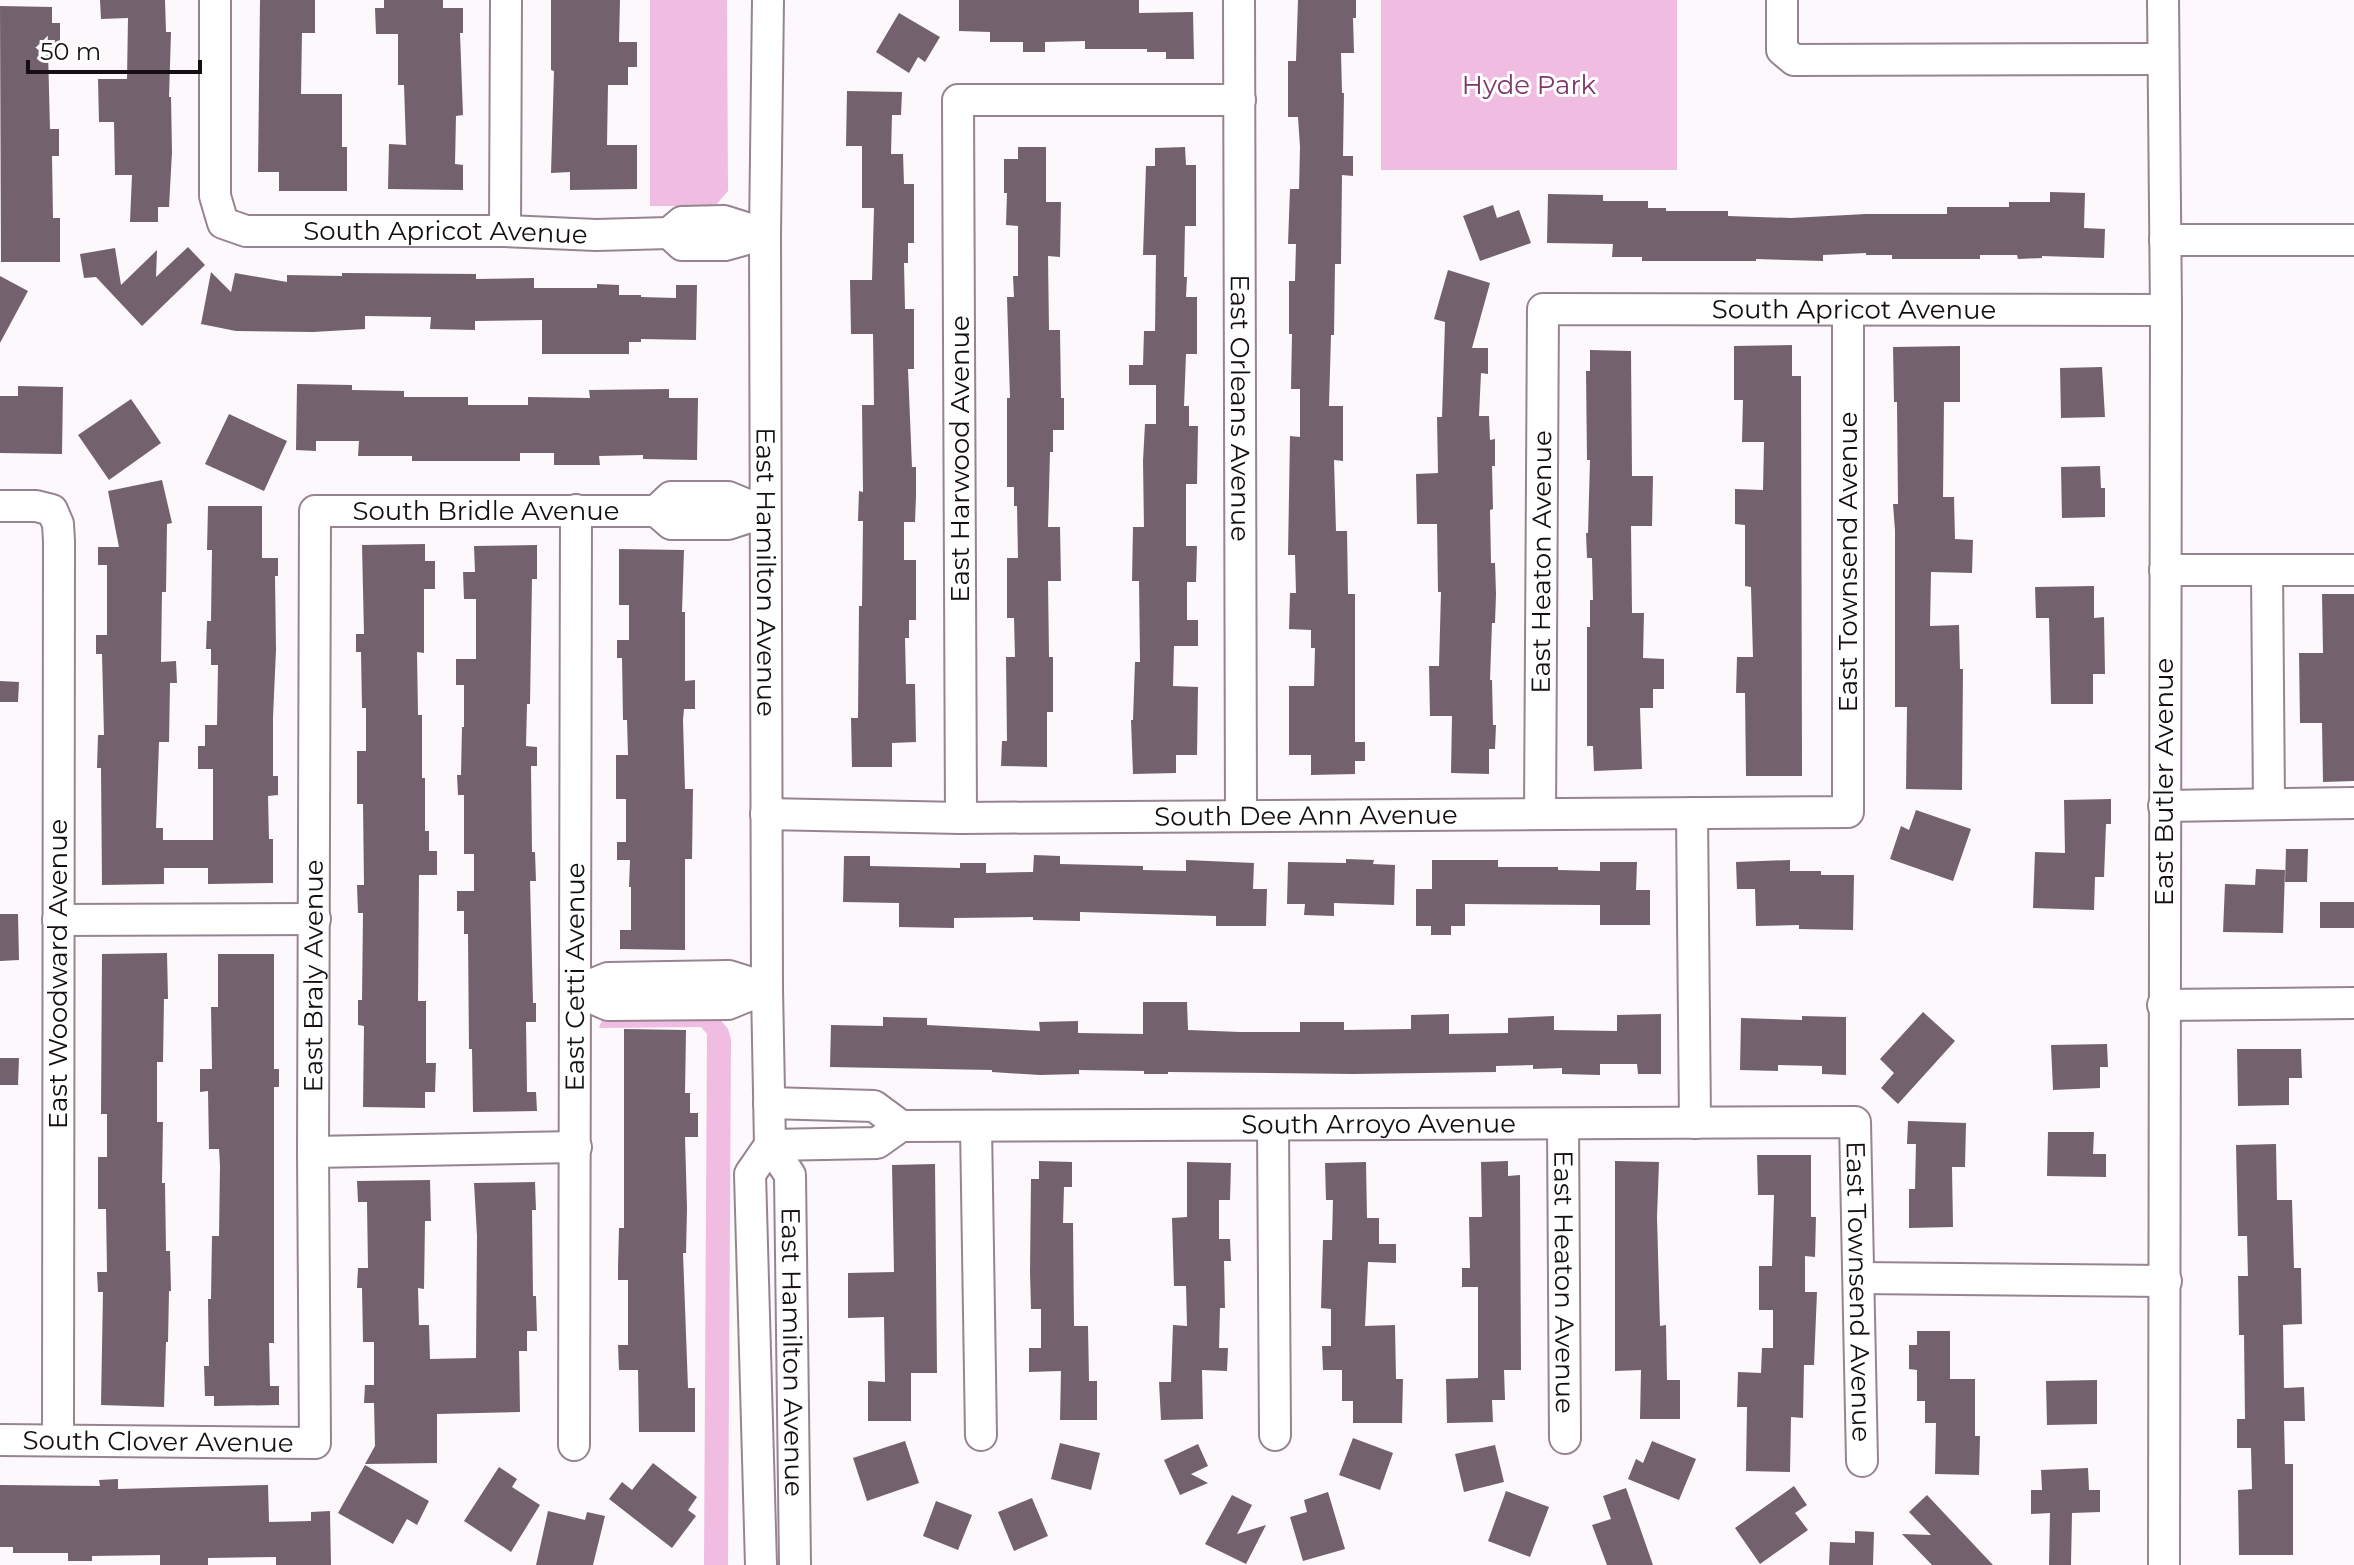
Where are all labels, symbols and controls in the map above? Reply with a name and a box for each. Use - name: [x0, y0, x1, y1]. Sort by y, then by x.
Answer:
- scale bar: [28, 24, 200, 74]
- text: 50 m: [40, 37, 101, 66]
- park label: Hyde Park: [1462, 69, 1597, 101]
- street label: South Apricot Avenue: [303, 215, 588, 251]
- street label: East Orleans Avenue: [1224, 274, 1256, 542]
- street label: South Apricot Avenue: [1712, 293, 1996, 326]
- street label: East Harwood Avenue: [944, 315, 976, 603]
- street label: East Townsend Avenue: [1832, 412, 1864, 712]
- street label: East Hamilton Avenue: [750, 427, 782, 717]
- street label: East Heaton Avenue: [1525, 430, 1558, 694]
- street label: South Bridle Avenue: [353, 495, 619, 527]
- street label: East Butler Avenue: [2148, 658, 2180, 906]
- street label: South Dee Ann Avenue: [1154, 799, 1458, 833]
- street label: East Woodward Avenue: [42, 819, 74, 1129]
- street label: East Braly Avenue: [297, 860, 330, 1093]
- street label: East Cetti Avenue: [559, 862, 591, 1092]
- street label: South Arroyo Avenue: [1241, 1107, 1516, 1141]
- street label: East Townsend Avenue: [1839, 1141, 1878, 1442]
- street label: East Heaton Avenue: [1547, 1150, 1581, 1414]
- street label: East Hamilton Avenue: [774, 1207, 810, 1497]
- street label: South Clover Avenue: [22, 1424, 294, 1459]

